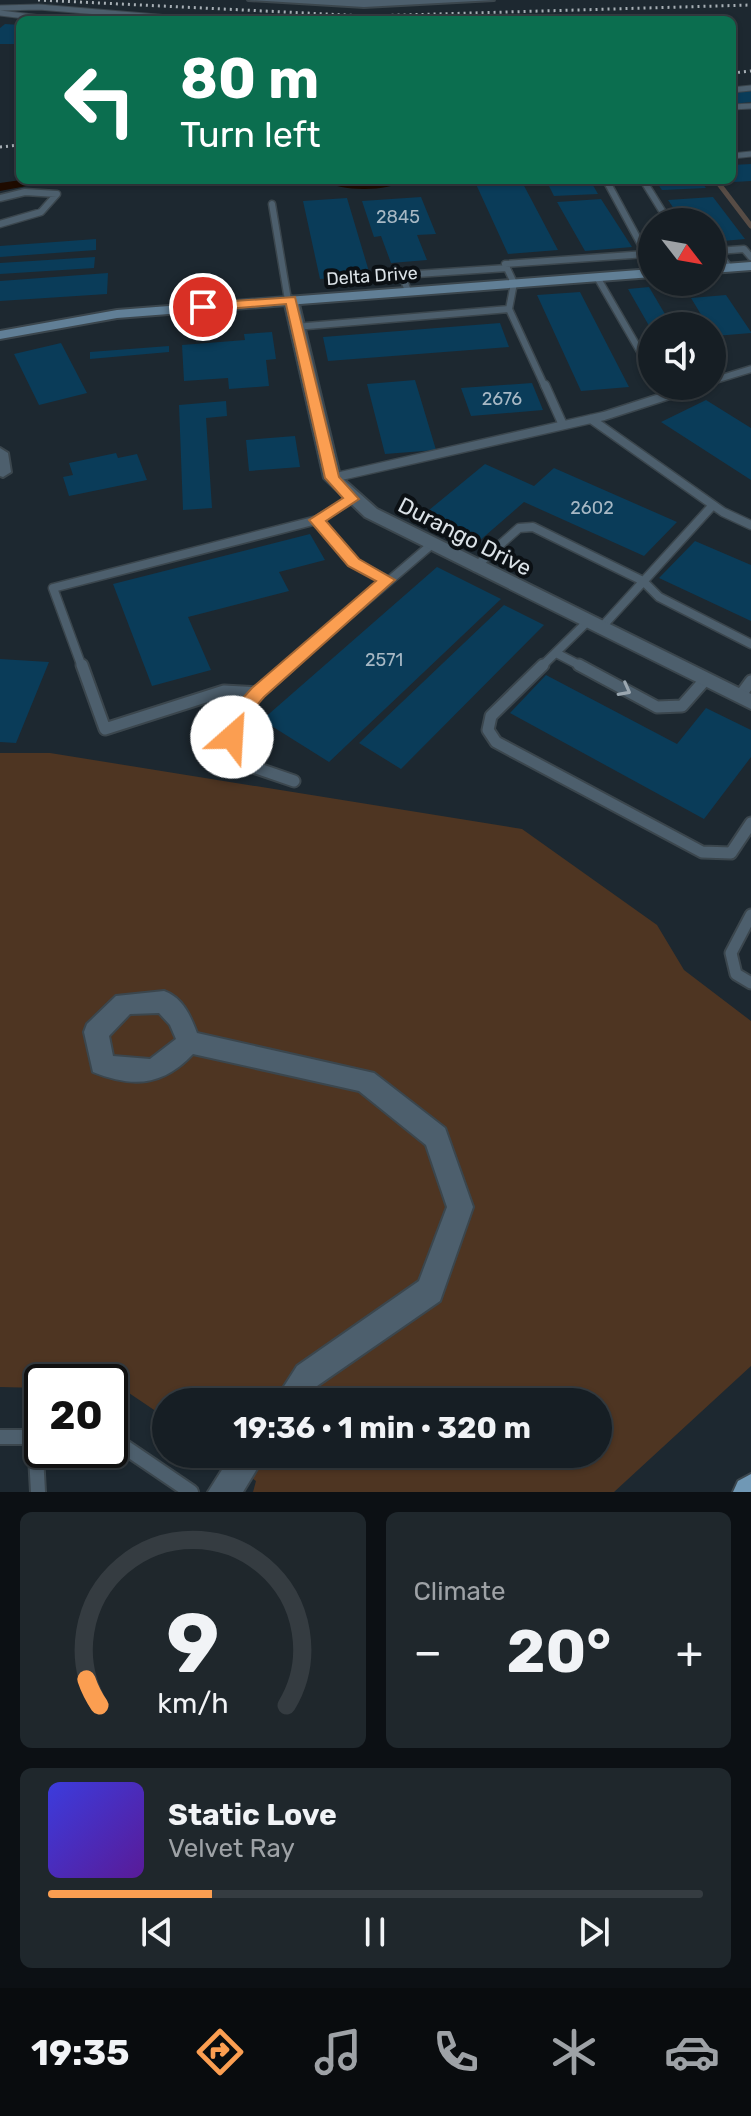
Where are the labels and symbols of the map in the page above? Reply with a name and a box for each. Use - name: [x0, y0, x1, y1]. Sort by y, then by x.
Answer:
- house number: 2845: [376, 206, 420, 228]
- north arrow: [638, 208, 726, 296]
- street label: Delta Drive: [326, 262, 418, 290]
- pin: [169, 273, 237, 341]
- house number: 2676: [482, 388, 522, 410]
- street label: Durango Drive: [394, 491, 536, 582]
- house number: 2602: [570, 497, 614, 519]
- house number: 2571: [365, 649, 403, 671]
- one-way arrow: [616, 680, 631, 695]
- position arrow: [190, 695, 274, 779]
- speed limit sign: 20: [24, 1364, 128, 1468]

